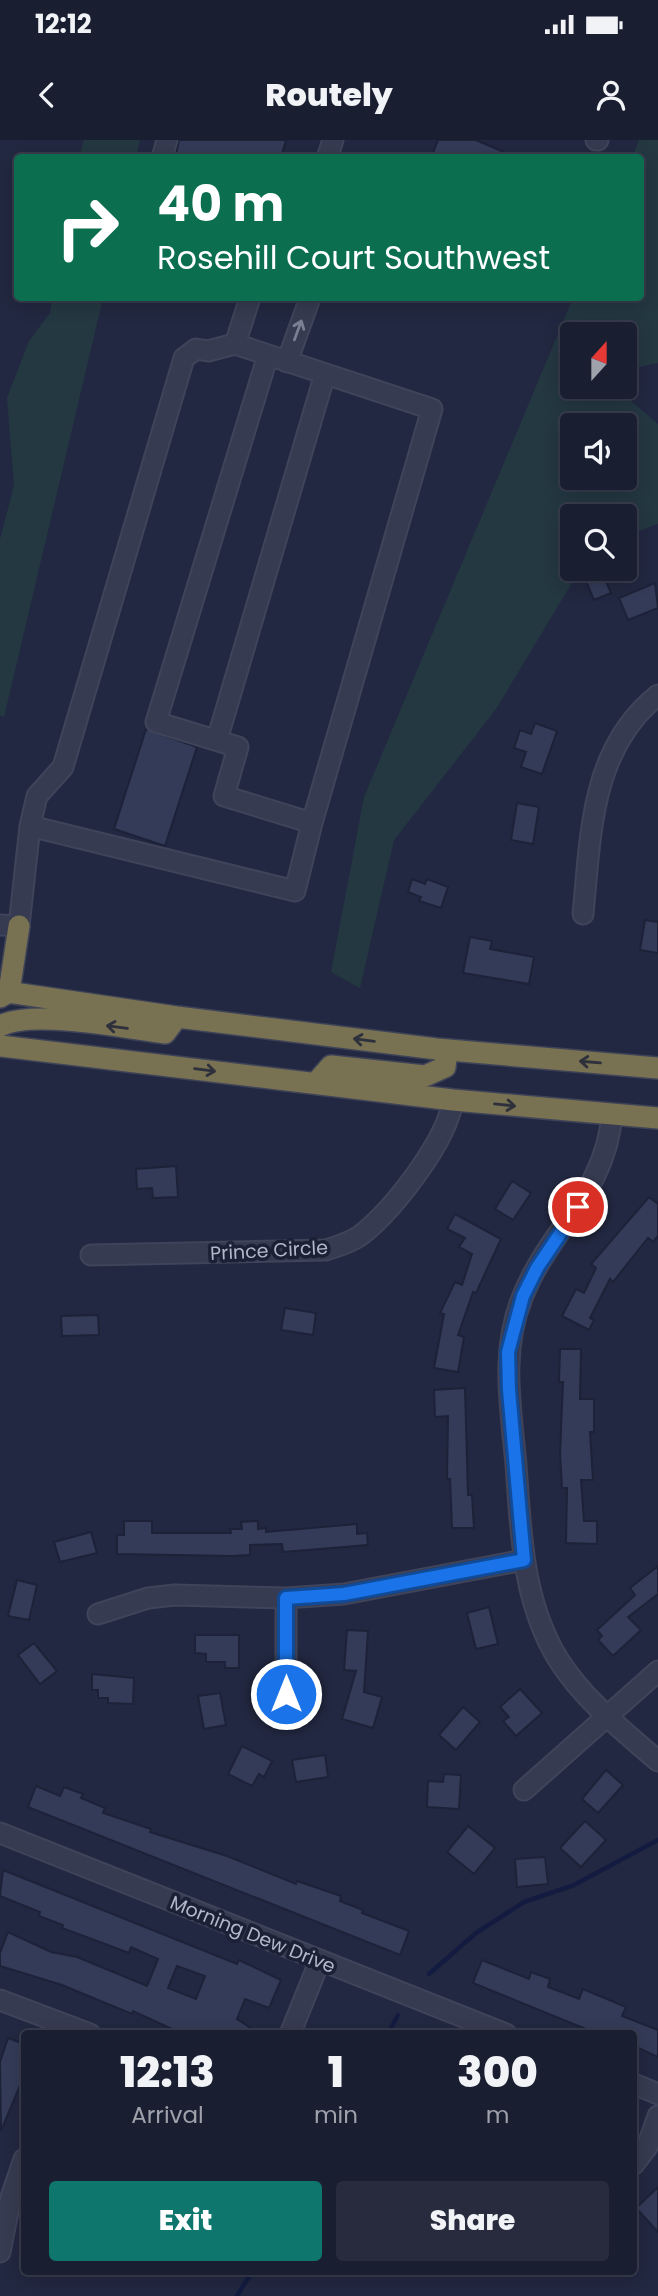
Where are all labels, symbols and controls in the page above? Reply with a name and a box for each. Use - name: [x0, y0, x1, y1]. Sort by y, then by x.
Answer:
- text: 12:12: [35, 6, 92, 42]
- text: Routely: [265, 72, 393, 117]
- icon: back: [28, 76, 66, 114]
- icon: person: [592, 76, 630, 114]
- text: 40 m: [157, 170, 284, 238]
- icon: right: [42, 182, 133, 273]
- text: Rosehill Court Southwest: [157, 235, 550, 280]
- one-way arrow: [293, 319, 306, 341]
- north arrow: [560, 322, 637, 399]
- map controls: [560, 322, 637, 581]
- button: sound: [560, 413, 637, 490]
- button: search: [560, 504, 637, 581]
- one-way arrow: [106, 1021, 129, 1034]
- one-way arrow: [353, 1033, 376, 1046]
- one-way arrow: [579, 1056, 602, 1069]
- one-way arrow: [193, 1064, 216, 1077]
- one-way arrow: [493, 1099, 516, 1112]
- pin: [548, 1177, 608, 1237]
- icon: arrive: [559, 1188, 597, 1226]
- street label: Prince Circle: [210, 1234, 329, 1267]
- position arrow: [249, 1657, 323, 1731]
- street label: Morning Dew Drive: [166, 1889, 339, 1980]
- text: 12:13: [120, 2043, 215, 2102]
- text: 1: [328, 2043, 344, 2102]
- text: 300: [457, 2043, 538, 2102]
- text: Arrival: [131, 2099, 204, 2131]
- text: min: [314, 2099, 358, 2131]
- text: m: [486, 2099, 509, 2131]
- button: Exit: [49, 2181, 322, 2261]
- button: Share: [336, 2181, 609, 2261]

